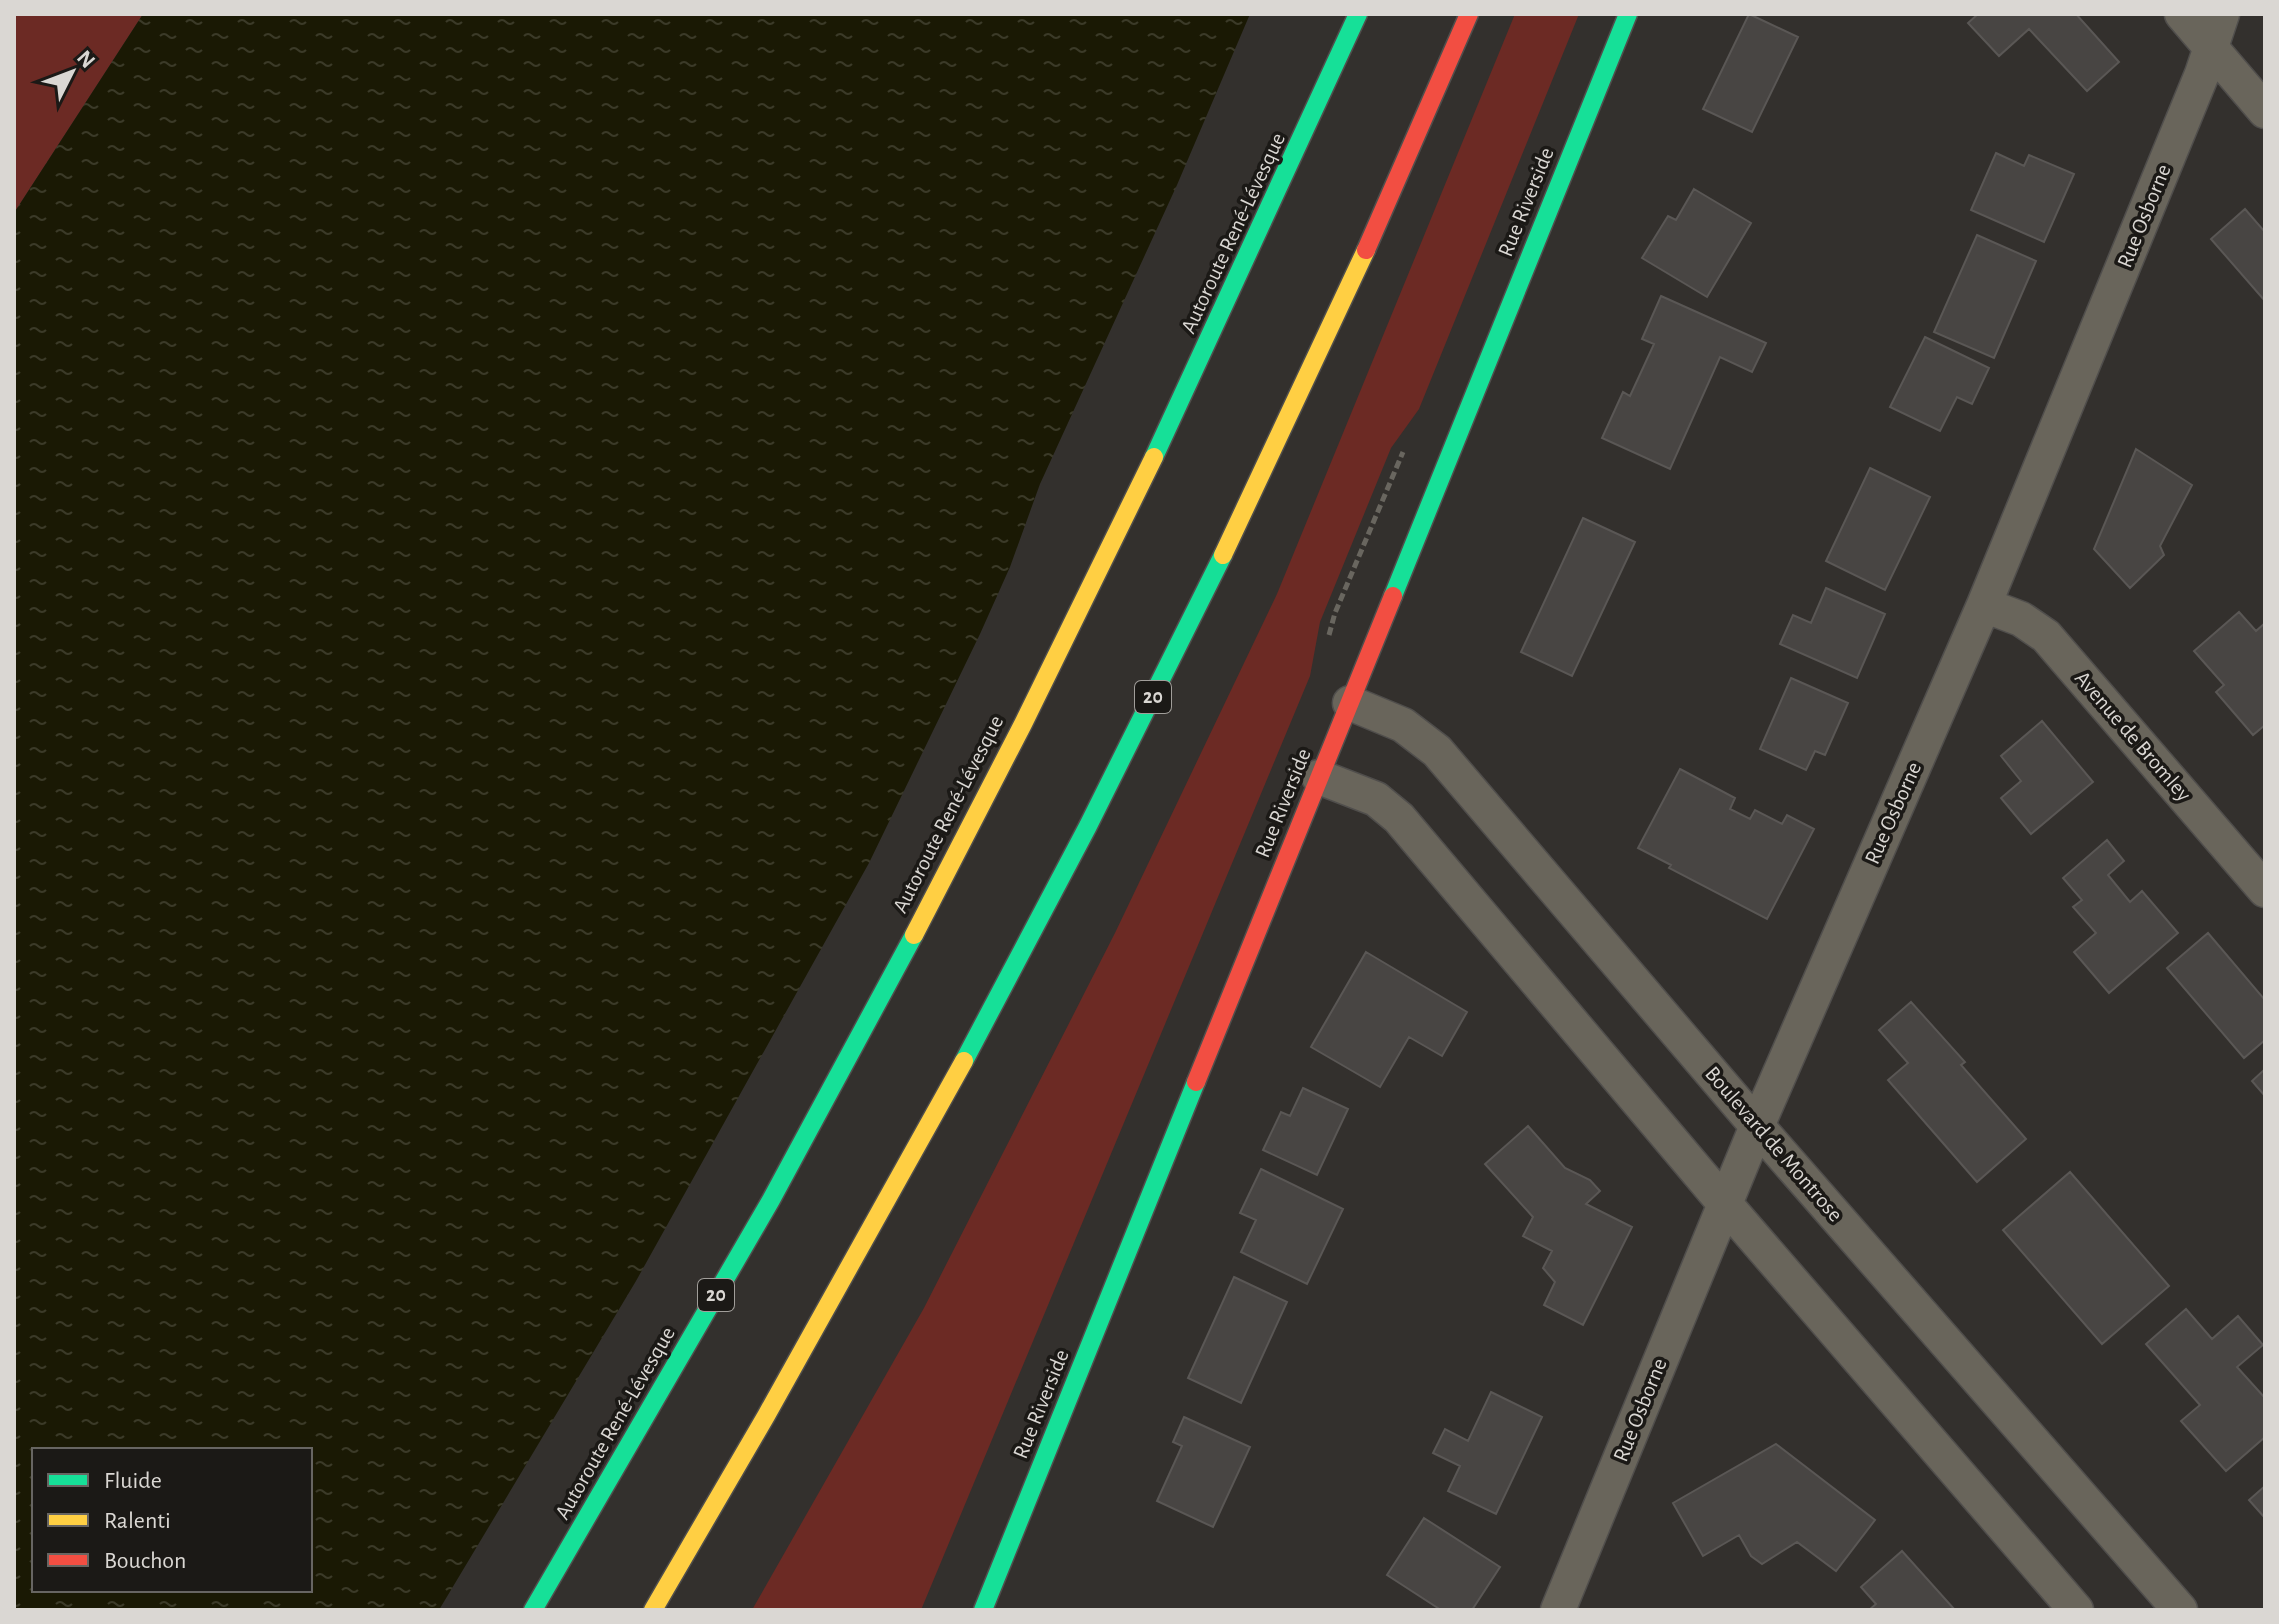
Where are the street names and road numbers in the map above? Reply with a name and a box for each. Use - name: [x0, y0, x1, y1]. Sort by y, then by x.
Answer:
- street label: Autoroute René-Lévesque: [1177, 129, 1289, 337]
- street label: Rue Riverside: [1494, 144, 1558, 260]
- street label: Rue Osborne: [2113, 161, 2175, 271]
- street label: Avenue de Bromley: [2071, 667, 2196, 806]
- road number: 20: [1135, 681, 1171, 713]
- street label: Autoroute René-Lévesque: [889, 712, 1007, 916]
- street label: Rue Riverside: [1251, 745, 1315, 861]
- street label: Rue Osborne: [1861, 759, 1925, 867]
- street label: Boulevard de Montrose: [1701, 1062, 1847, 1226]
- road number: 20: [698, 1279, 734, 1311]
- street label: Autoroute René-Lévesque: [551, 1323, 679, 1523]
- street label: Rue Riverside: [1009, 1346, 1073, 1462]
- street label: Rue Osborne: [1609, 1355, 1671, 1465]

